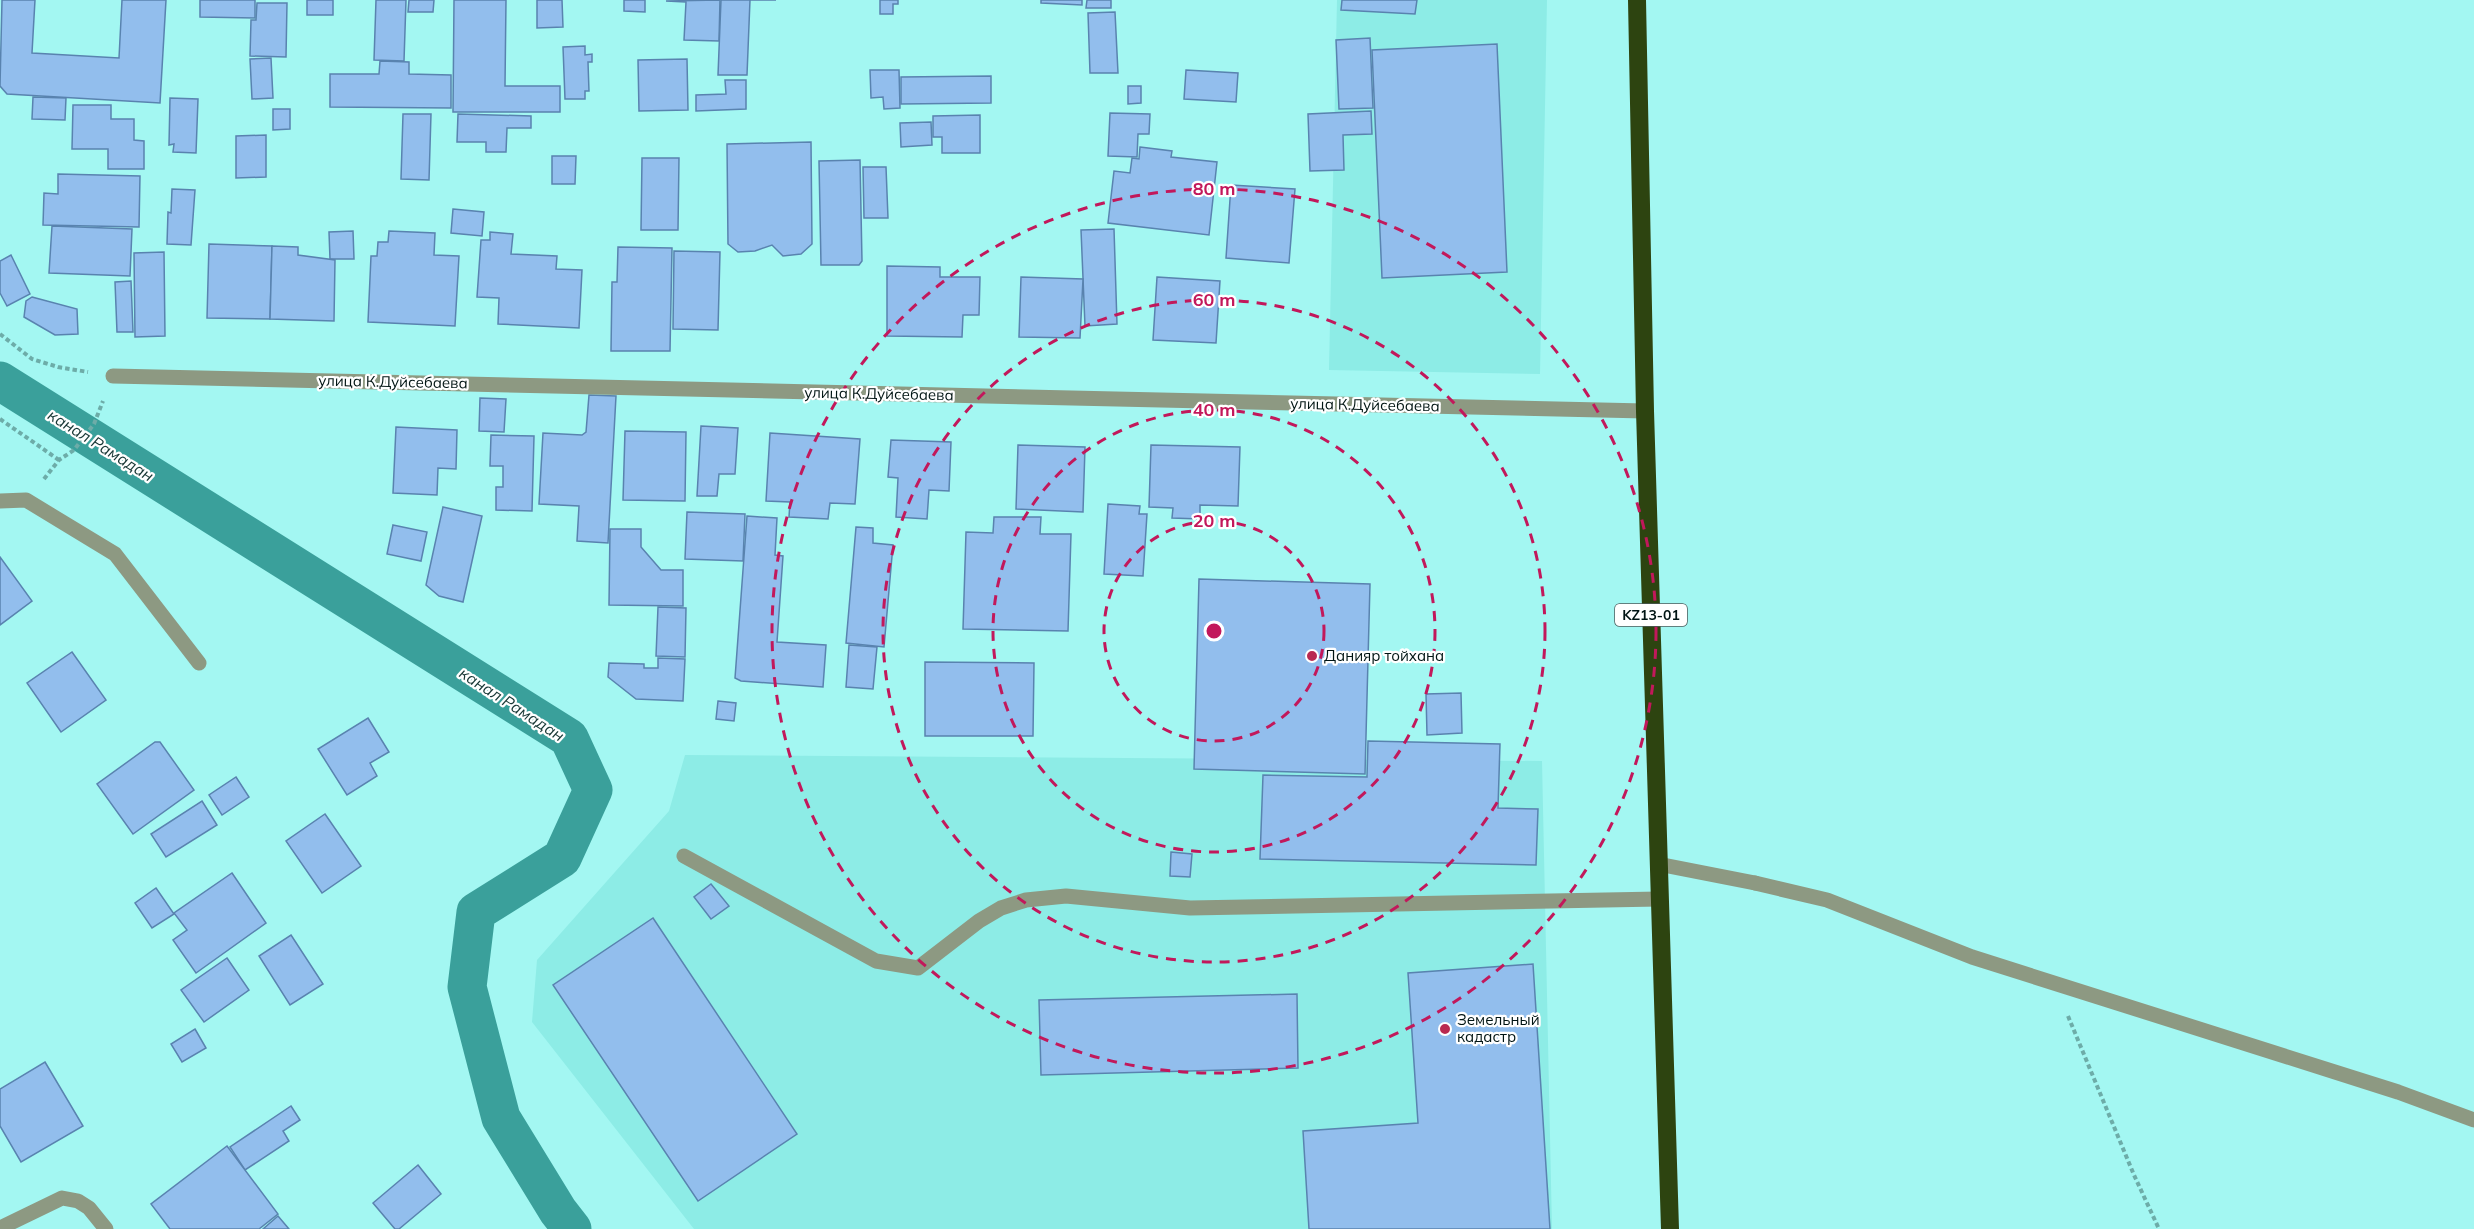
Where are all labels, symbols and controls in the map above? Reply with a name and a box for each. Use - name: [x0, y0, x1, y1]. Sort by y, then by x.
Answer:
- text: 80 m: [1193, 177, 1235, 200]
- text: 60 m: [1193, 288, 1235, 311]
- street label: улица К.Дуйсебаева: [318, 371, 468, 392]
- street label: улица К.Дуйсебаева: [804, 383, 954, 404]
- street label: улица К.Дуйсебаева: [1290, 394, 1440, 415]
- text: 40 m: [1193, 398, 1235, 421]
- water label: канал Рамадан: [44, 405, 158, 485]
- text: 20 m: [1193, 509, 1235, 532]
- road number: KZ13-01: [1615, 604, 1687, 626]
- centre of rings: [1204, 621, 1224, 641]
- place label: Данияр тойхана: [1324, 646, 1444, 665]
- marker: Данияр тойхана: [1305, 649, 1319, 663]
- water label: канал Рамадан: [456, 663, 568, 745]
- place label: Земельный кадастр: [1457, 1010, 1540, 1046]
- marker: Земельный кадастр: [1438, 1022, 1452, 1036]

